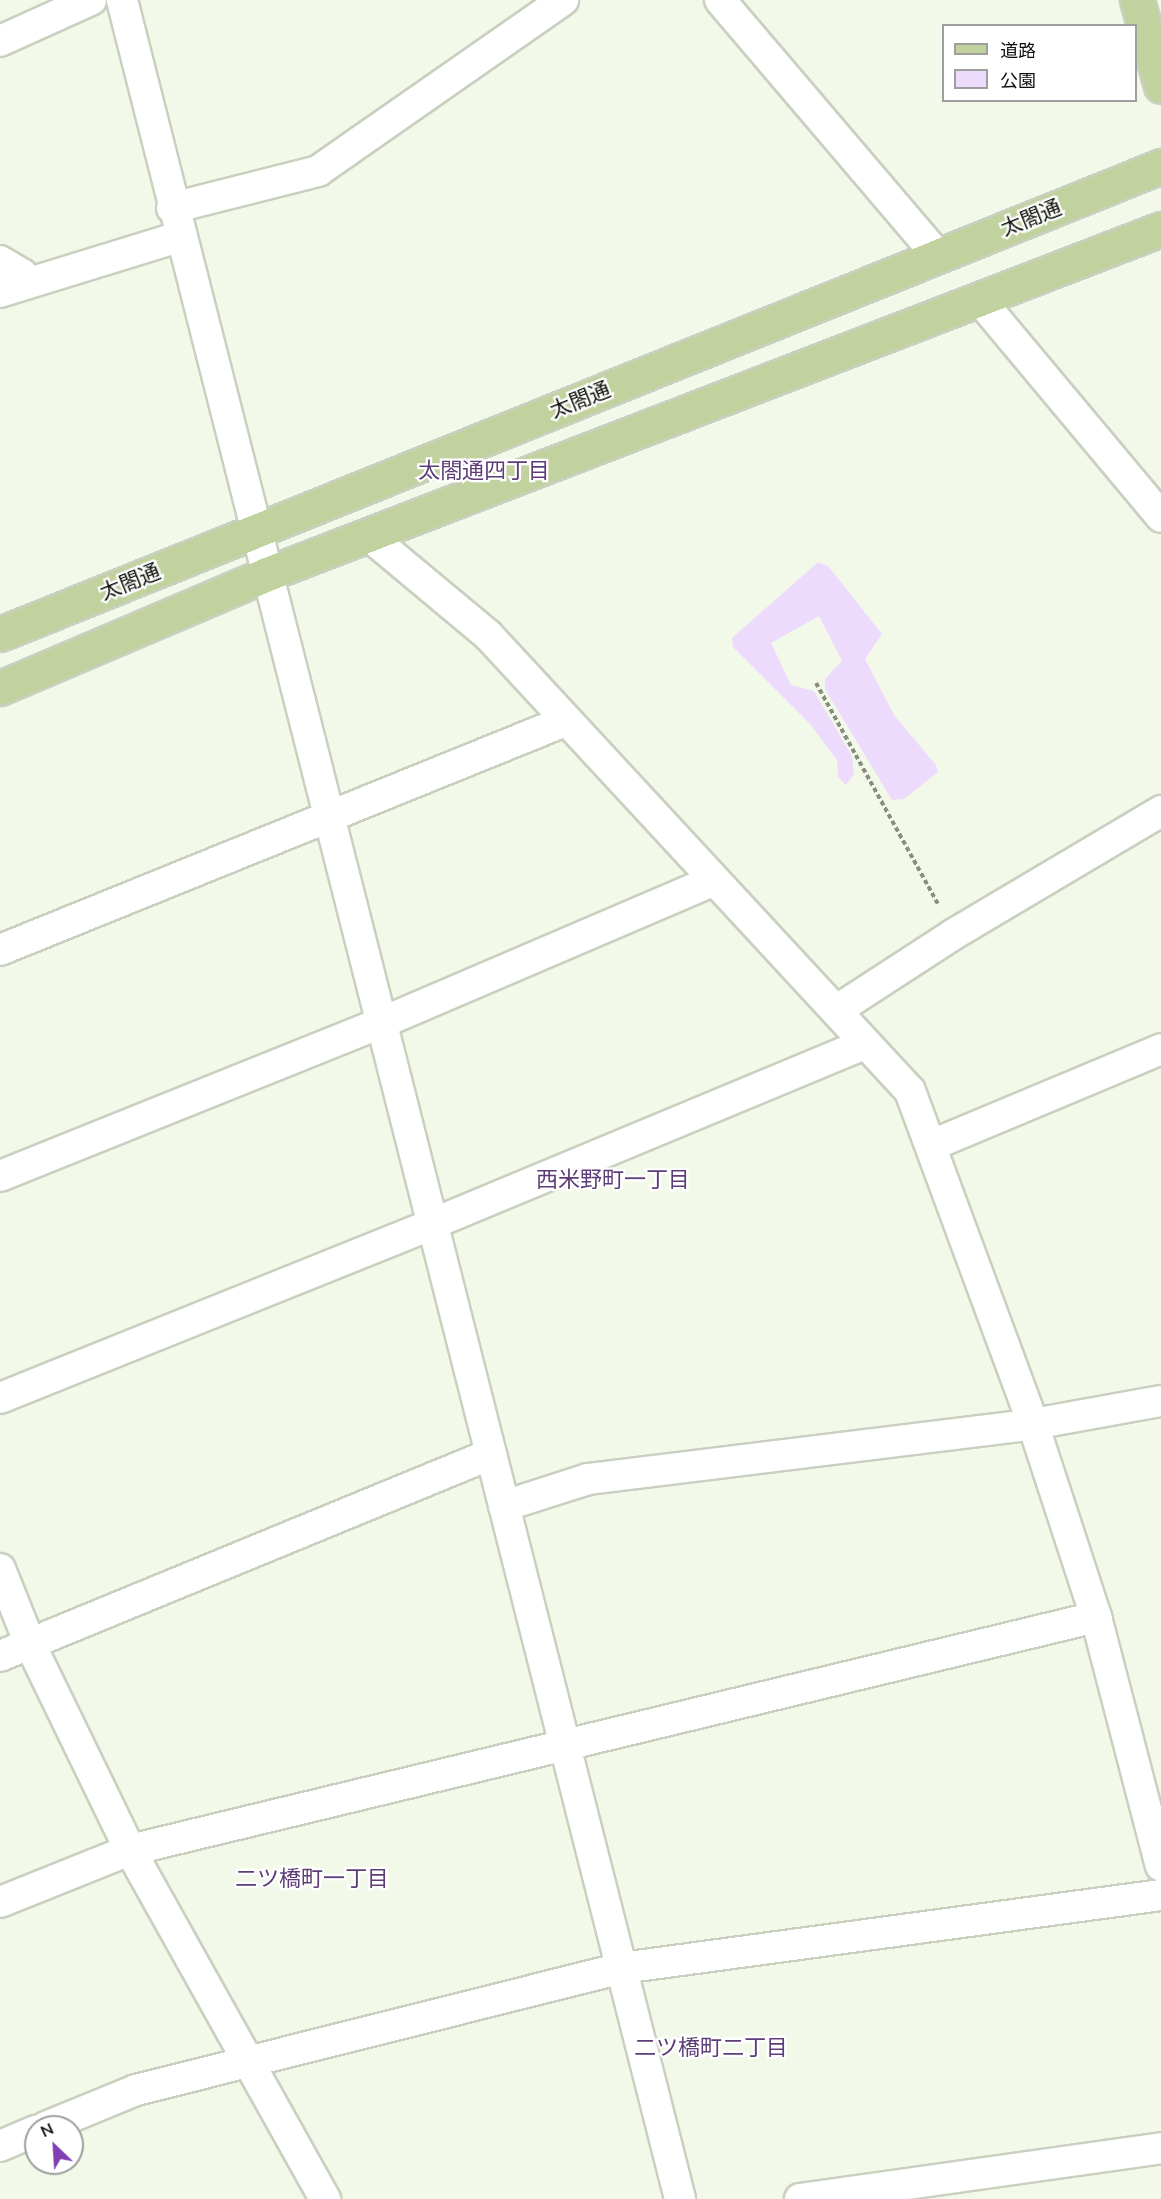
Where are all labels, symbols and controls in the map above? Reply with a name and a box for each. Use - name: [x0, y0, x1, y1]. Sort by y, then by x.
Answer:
- legend: [942, 24, 1137, 102]
- text: 道路: [1000, 39, 1036, 63]
- text: 公園: [1000, 69, 1036, 93]
- street label: 太閤通: [997, 195, 1065, 241]
- street label: 太閤通: [546, 377, 614, 423]
- district label: 太閤通四丁目: [418, 459, 550, 485]
- street label: 太閤通: [96, 559, 164, 605]
- district label: 西米野町一丁目: [536, 1168, 690, 1194]
- district label: 二ツ橋町一丁目: [235, 1867, 389, 1893]
- district label: 二ツ橋町二丁目: [634, 2036, 788, 2062]
- north arrow: [24, 2115, 84, 2175]
- text: N: [37, 2118, 57, 2143]

